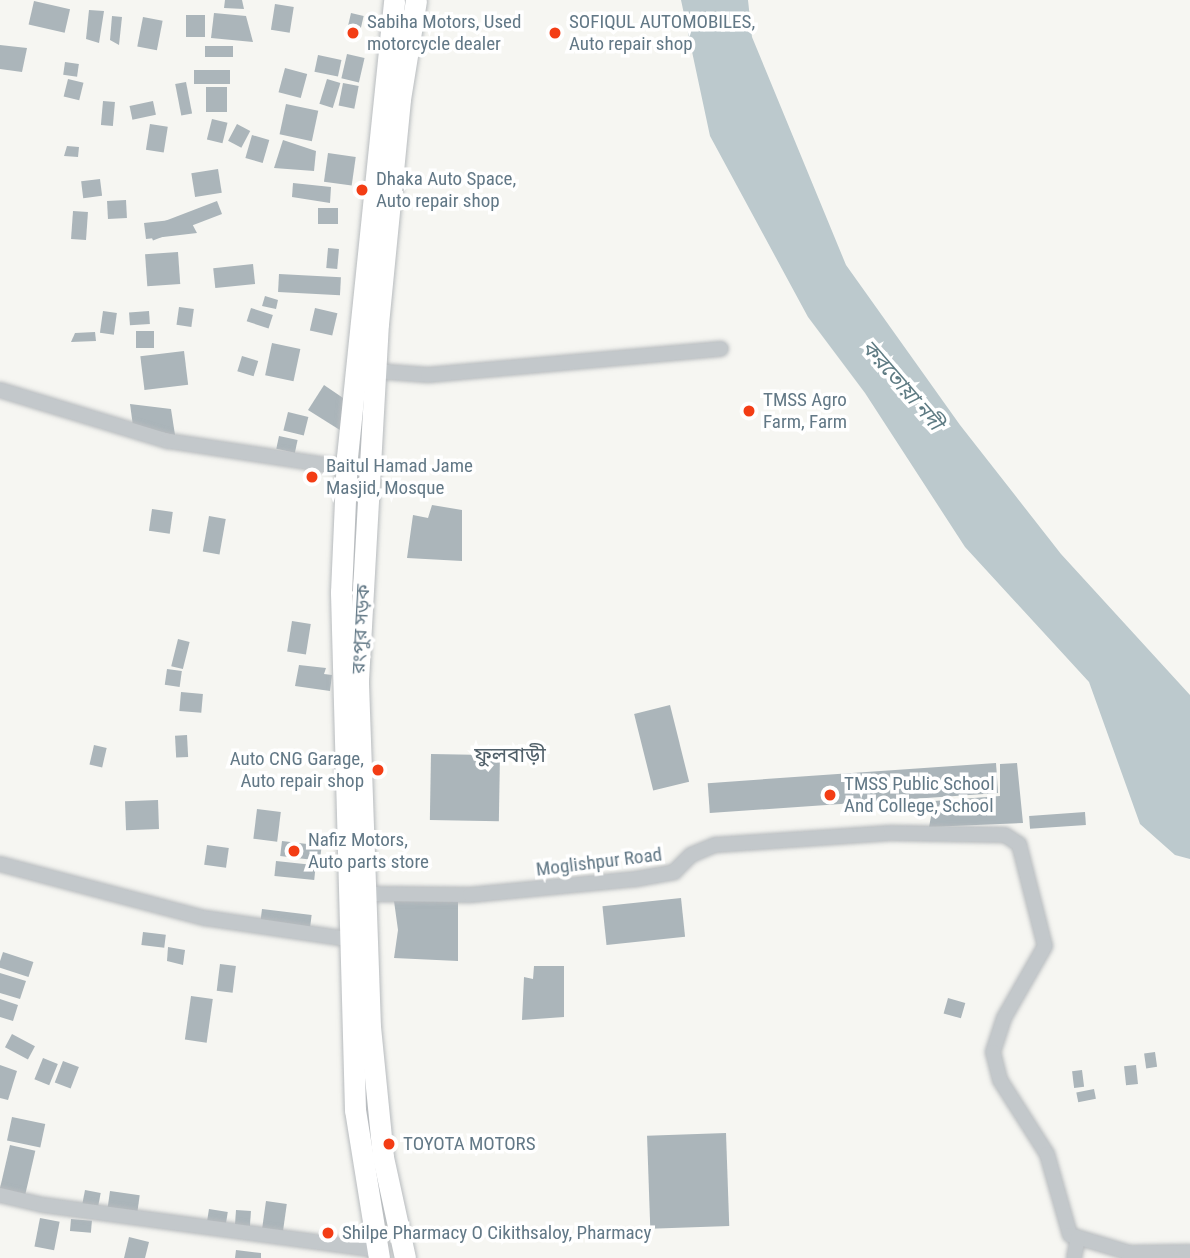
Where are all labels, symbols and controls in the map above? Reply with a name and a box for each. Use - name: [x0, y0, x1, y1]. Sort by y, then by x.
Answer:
- place label: Sabiha Motors, Used motorcycle dealer: [367, 11, 521, 55]
- place label: SOFIQUL AUTOMOBILES, Auto repair shop: [569, 11, 755, 55]
- marker: Sabiha Motors, Used motorcycle dealer: [345, 25, 361, 41]
- marker: SOFIQUL AUTOMOBILES, Auto repair shop: [547, 25, 563, 41]
- place label: Dhaka Auto Space, Auto repair shop: [376, 168, 516, 212]
- marker: Dhaka Auto Space, Auto repair shop: [354, 182, 370, 198]
- water label: করতোয়া নদী: [856, 335, 948, 435]
- place label: TMSS Agro Farm, Farm: [763, 389, 847, 433]
- marker: TMSS Agro Farm, Farm: [741, 403, 757, 419]
- place label: Baitul Hamad Jame Masjid, Mosque: [326, 455, 473, 499]
- marker: Baitul Hamad Jame Masjid, Mosque: [304, 469, 320, 485]
- street label: রংপুর সড়ক: [347, 584, 375, 674]
- district label: ফুলবাড়ী: [474, 742, 546, 768]
- place label: Auto CNG Garage, Auto repair shop: [230, 748, 364, 792]
- marker: Auto CNG Garage, Auto repair shop: [370, 762, 386, 778]
- place label: TMSS Public School And College, School: [844, 773, 994, 817]
- marker: TMSS Public School And College, School: [822, 787, 838, 803]
- place label: Nafiz Motors, Auto parts store: [308, 829, 429, 873]
- marker: Nafiz Motors, Auto parts store: [286, 843, 302, 859]
- street label: Moglishpur Road: [535, 843, 663, 881]
- place label: TOYOTA MOTORS: [403, 1133, 536, 1155]
- marker: TOYOTA MOTORS: [381, 1136, 397, 1152]
- place label: Shilpe Pharmacy O Cikithsaloy, Pharmacy: [342, 1222, 651, 1244]
- marker: Shilpe Pharmacy O Cikithsaloy, Pharmacy: [320, 1225, 336, 1241]

